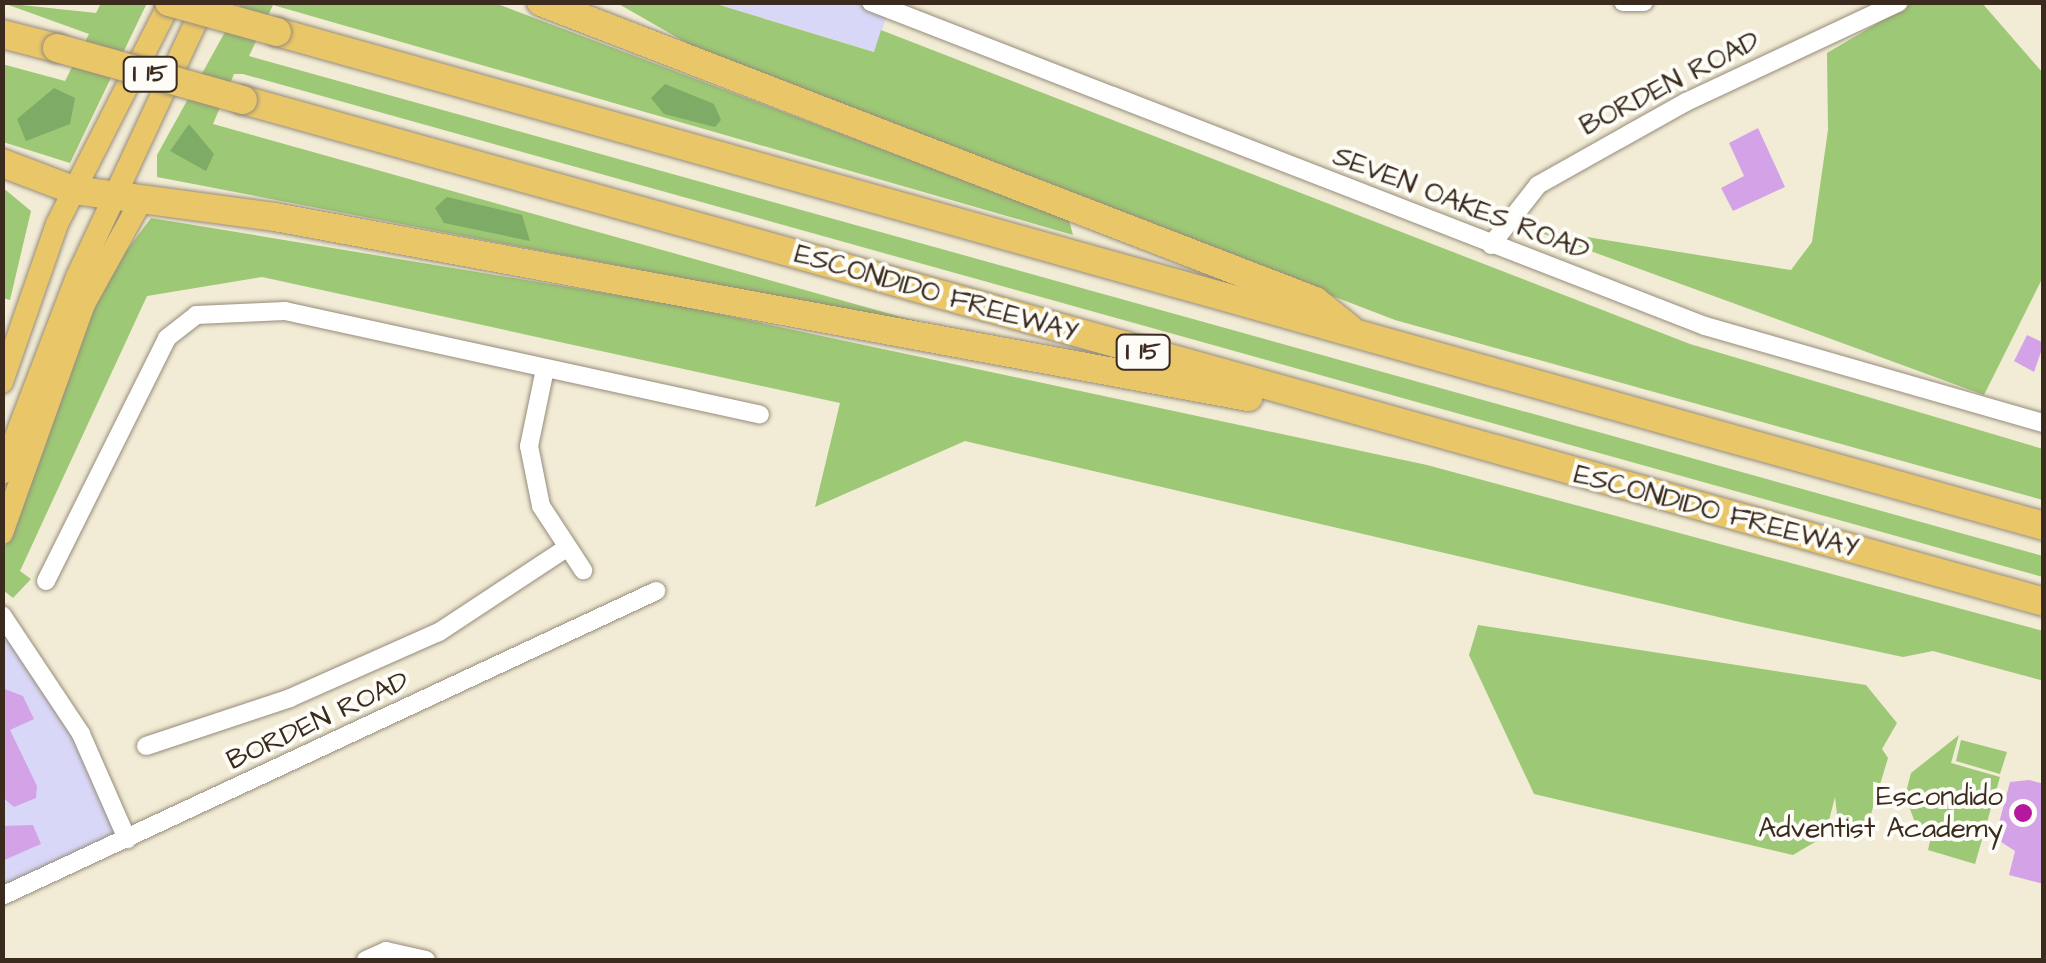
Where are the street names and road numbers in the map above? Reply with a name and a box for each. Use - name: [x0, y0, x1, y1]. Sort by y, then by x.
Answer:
- street label: BORDEN ROAD: [1575, 24, 1765, 144]
- road number: I 15: [122, 54, 178, 94]
- street label: SEVEN OAKES ROAD: [1328, 140, 1594, 268]
- street label: ESCONDIDO FREEWAY: [791, 237, 1081, 351]
- road number: I 15: [1116, 332, 1170, 372]
- street label: ESCONDIDO FREEWAY: [1570, 458, 1862, 566]
- street label: BORDEN ROAD: [222, 664, 414, 778]

